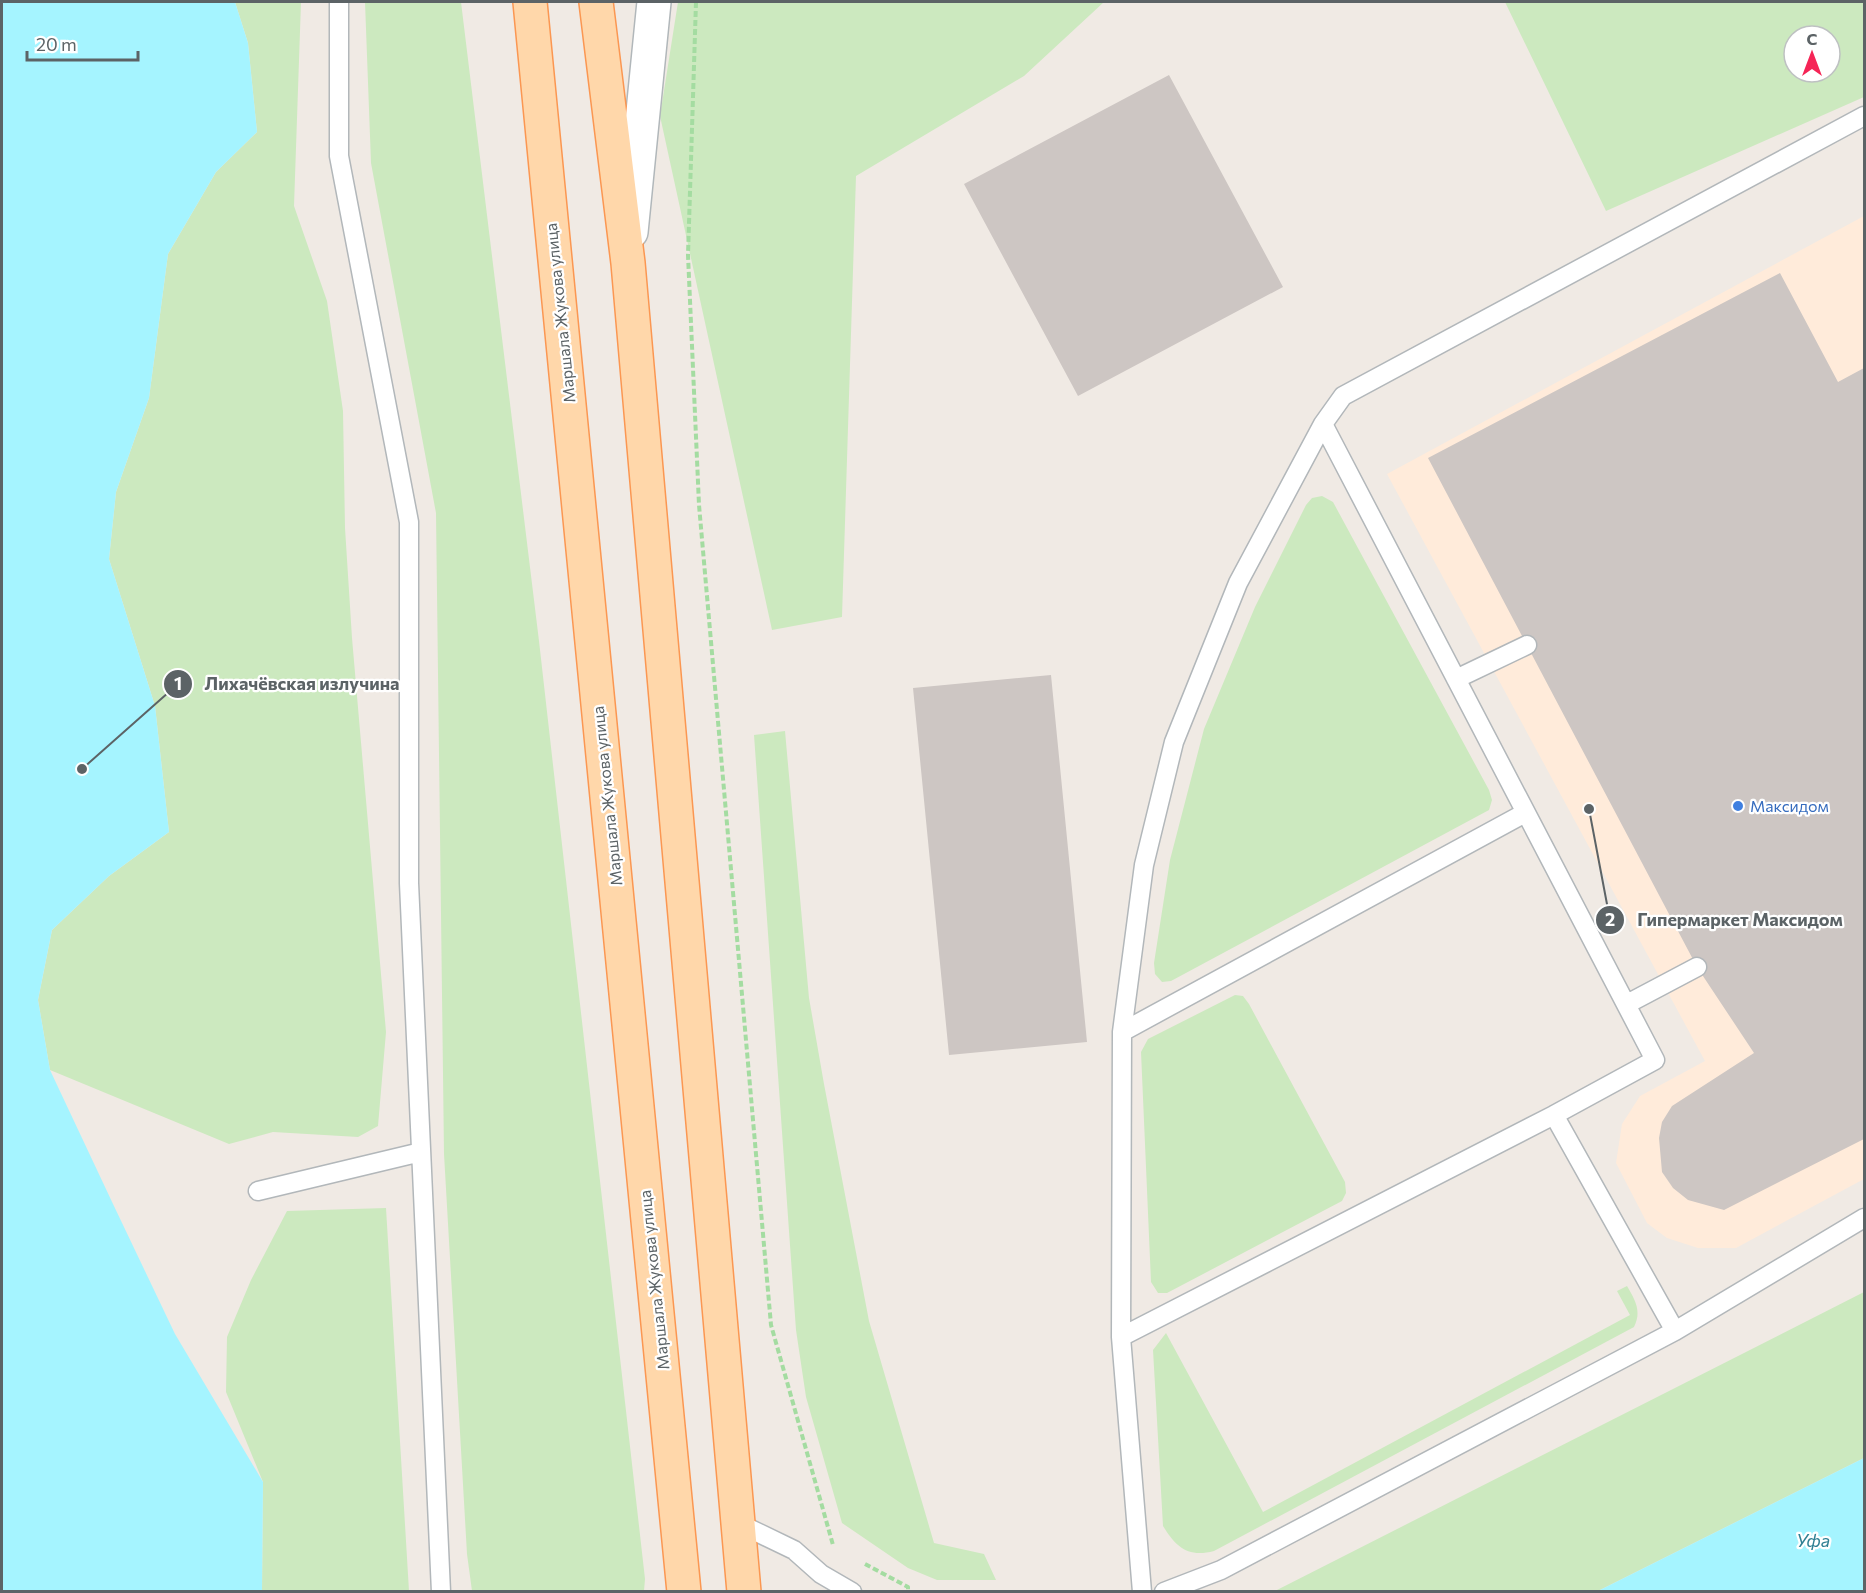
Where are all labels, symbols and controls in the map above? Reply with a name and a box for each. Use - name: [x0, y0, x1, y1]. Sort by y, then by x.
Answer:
- scale bar: [27, 24, 138, 62]
- north arrow: [1782, 24, 1842, 84]
- text: С: [1807, 29, 1818, 48]
- text: 20 m: [36, 33, 77, 55]
- street label: Маршала Жукова улица: [541, 222, 578, 404]
- callout: Лихачёвская излучина: [163, 666, 412, 702]
- text: 1: [174, 672, 182, 694]
- text: Лихачёвская излучина: [205, 672, 399, 694]
- street label: Маршала Жукова улица: [588, 705, 625, 887]
- place label: Максидом: [1750, 796, 1829, 815]
- marker: Максидом: [1731, 799, 1745, 813]
- callout: Гипермаркет Максидом: [1595, 902, 1854, 938]
- text: 2: [1605, 908, 1615, 930]
- text: Гипермаркет Максидом: [1637, 908, 1843, 930]
- street label: Маршала Жукова улица: [635, 1189, 672, 1371]
- water label: Уфа: [1796, 1529, 1830, 1551]

